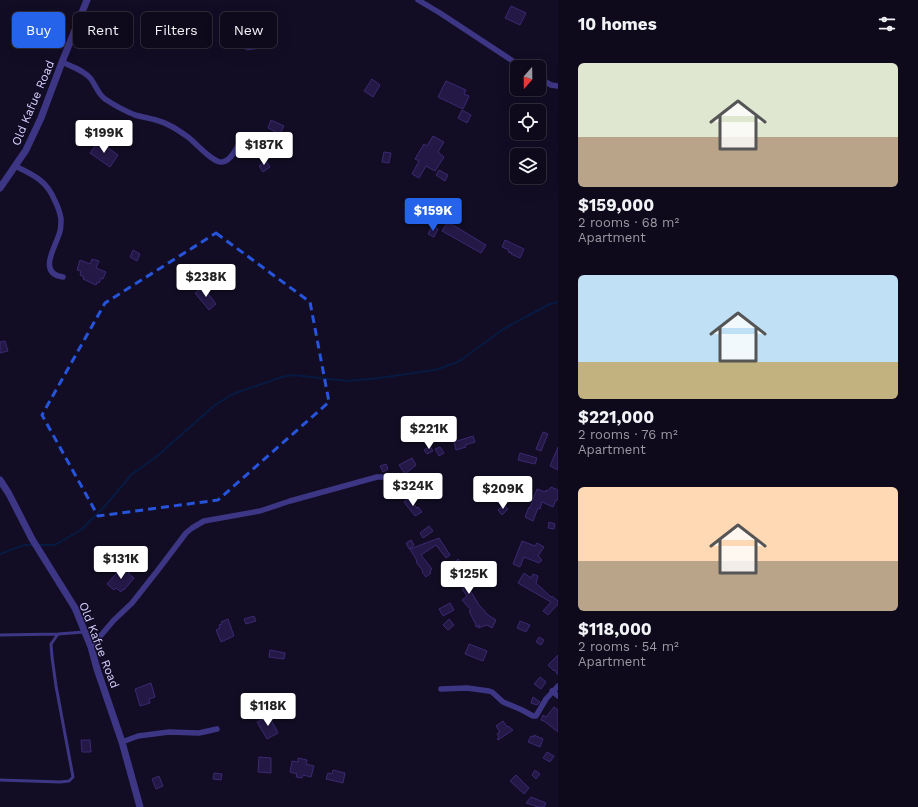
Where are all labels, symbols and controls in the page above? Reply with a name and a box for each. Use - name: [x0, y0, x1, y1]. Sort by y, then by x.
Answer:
- chip: Buy: [12, 12, 65, 48]
- chip: Rent: [73, 12, 133, 48]
- chip: Filters: [141, 12, 212, 48]
- chip: New: [220, 12, 277, 48]
- icon: filters: [876, 13, 898, 35]
- text: 10 homes: [578, 14, 657, 34]
- street label: Old Kafue Road: [9, 58, 57, 148]
- north arrow: [510, 60, 546, 96]
- map controls: [510, 60, 546, 184]
- icon: home: [702, 89, 774, 161]
- button: locate: [510, 104, 546, 140]
- pin: $199K: [76, 120, 132, 154]
- text: $199K: [85, 125, 123, 140]
- pin: $187K: [236, 132, 292, 166]
- text: $187K: [245, 137, 283, 152]
- button: layers: [510, 148, 546, 184]
- text: $159,000: [578, 195, 654, 215]
- pin: $159K: [405, 198, 461, 232]
- text: $159K: [414, 203, 452, 218]
- text: 2 rooms · 68 m²: [578, 215, 679, 230]
- text: Apartment: [578, 230, 646, 245]
- pin: $238K: [178, 264, 234, 298]
- text: $238K: [186, 269, 226, 284]
- icon: home: [702, 301, 774, 373]
- text: $221,000: [578, 407, 654, 427]
- pin: $221K: [401, 416, 457, 450]
- text: $221K: [410, 421, 448, 436]
- text: 2 rooms · 76 m²: [578, 427, 678, 442]
- text: Apartment: [578, 442, 646, 457]
- pin: $324K: [385, 473, 441, 507]
- pin: $209K: [475, 476, 531, 510]
- text: $324K: [392, 478, 434, 493]
- text: $209K: [482, 481, 524, 496]
- icon: home: [702, 513, 774, 585]
- pin: $131K: [93, 546, 149, 580]
- text: $131K: [103, 551, 139, 566]
- pin: $125K: [441, 561, 497, 595]
- text: $125K: [450, 566, 488, 581]
- street label: Old Kafue Road: [76, 600, 122, 690]
- text: $118,000: [578, 619, 652, 639]
- text: 2 rooms · 54 m²: [578, 639, 679, 654]
- text: Apartment: [578, 654, 646, 669]
- pin: $118K: [240, 693, 296, 727]
- text: $118K: [250, 698, 286, 713]

